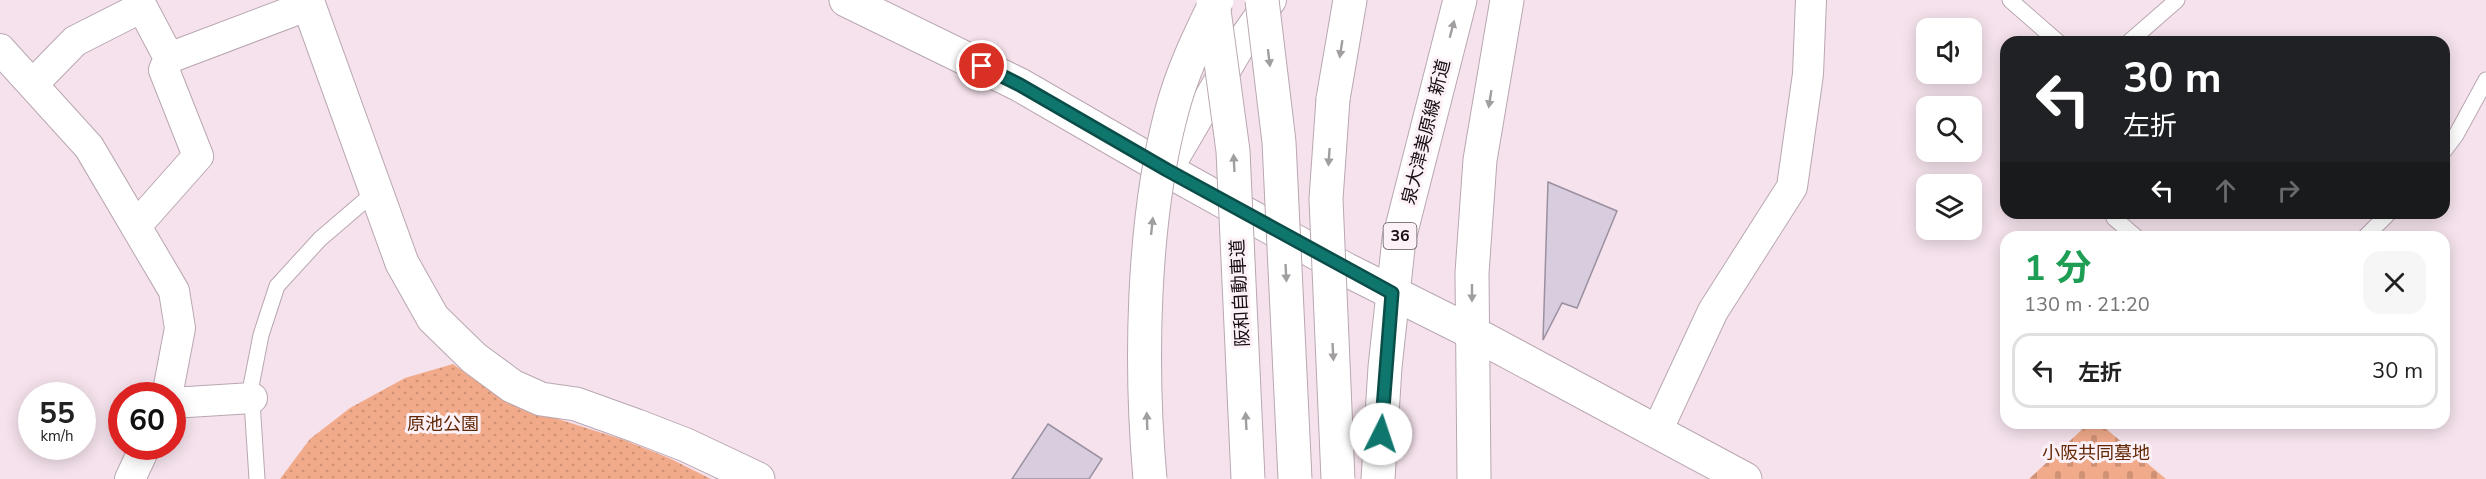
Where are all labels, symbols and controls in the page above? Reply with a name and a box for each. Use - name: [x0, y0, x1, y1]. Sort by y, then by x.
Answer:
- map controls: [1916, 18, 1982, 240]
- button: sound: [1916, 18, 1982, 84]
- one-way arrow: [1448, 20, 1458, 38]
- pin: [956, 40, 1007, 91]
- one-way arrow: [1336, 40, 1345, 59]
- icon: arrive: [965, 49, 998, 82]
- one-way arrow: [1264, 49, 1274, 68]
- text: 30 m: [2123, 50, 2222, 107]
- street label: 泉大津美原線 新道: [1396, 57, 1456, 207]
- icon: left: [2024, 60, 2102, 138]
- one-way arrow: [1485, 90, 1494, 109]
- button: search: [1916, 96, 1982, 162]
- text: 左折: [2123, 108, 2177, 145]
- one-way arrow: [1324, 148, 1334, 167]
- one-way arrow: [1229, 153, 1238, 172]
- button: layers: [1916, 174, 1982, 240]
- icon: left: [2146, 174, 2179, 207]
- icon: ahead: [2209, 174, 2242, 207]
- icon: right: [2272, 174, 2305, 207]
- one-way arrow: [1148, 216, 1157, 235]
- road number: 36: [1384, 223, 1416, 249]
- street label: 阪和自動車道: [1225, 238, 1255, 348]
- text: 1 分: [2024, 244, 2091, 293]
- button: close: [2363, 251, 2426, 314]
- one-way arrow: [1282, 264, 1291, 283]
- one-way arrow: [1468, 283, 1477, 302]
- text: 130 m · 21:20: [2024, 291, 2150, 318]
- one-way arrow: [1329, 343, 1338, 362]
- icon: left: [2027, 354, 2060, 387]
- text: 30 m: [2372, 356, 2423, 386]
- text: 左折: [2078, 358, 2122, 388]
- speed limit sign: 60: [108, 382, 186, 460]
- text: 55: [39, 393, 75, 434]
- position arrow: [1349, 402, 1413, 466]
- one-way arrow: [1142, 411, 1152, 430]
- one-way arrow: [1241, 411, 1250, 430]
- park label: 原池公園: [407, 412, 479, 436]
- text: km/h: [40, 426, 74, 446]
- park label: 小阪共同墓地: [2042, 441, 2150, 465]

